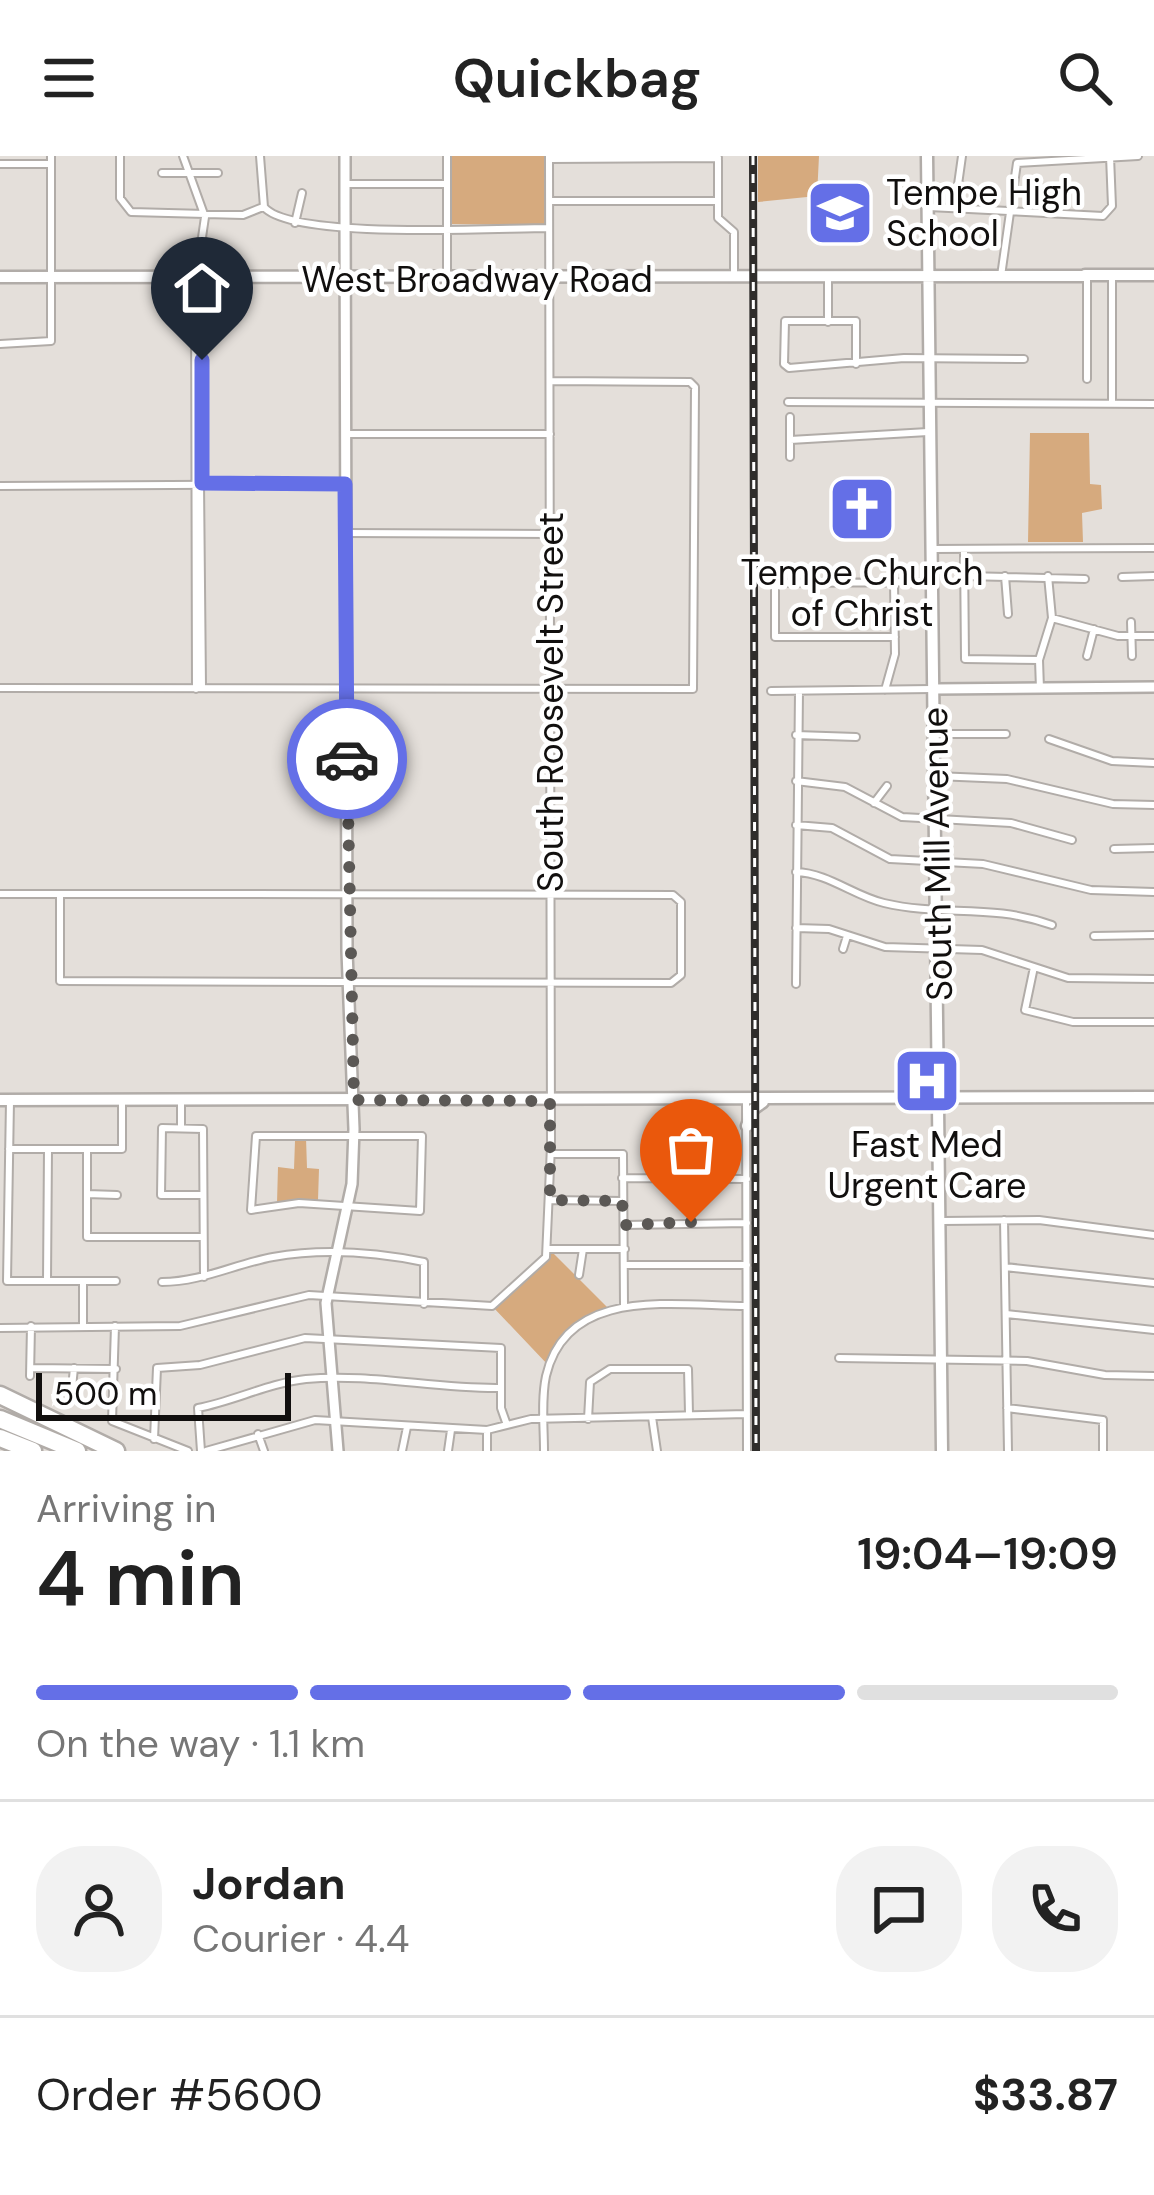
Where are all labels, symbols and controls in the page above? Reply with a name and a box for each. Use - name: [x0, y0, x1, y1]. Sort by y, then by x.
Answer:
- text: Quickbag: [453, 43, 701, 114]
- icon: menu: [36, 45, 102, 111]
- icon: search: [1052, 45, 1118, 111]
- place label: Tempe High School: [886, 169, 1082, 257]
- school or university icon: Tempe High School: [805, 178, 875, 248]
- pin: [151, 237, 253, 360]
- icon: home: [169, 255, 235, 321]
- street label: West Broadway Road: [301, 256, 653, 303]
- church icon: Tempe Church of Christ: [827, 474, 897, 544]
- street label: South Roosevelt Street: [527, 512, 574, 892]
- place label: Tempe Church of Christ: [740, 549, 984, 637]
- courier: [287, 699, 407, 819]
- street label: South Mill Avenue: [911, 707, 963, 1001]
- icon: car: [314, 726, 380, 792]
- hospital icon: Fast Med Urgent Care: [892, 1046, 962, 1116]
- pin: [640, 1099, 742, 1222]
- icon: bag: [658, 1117, 724, 1183]
- place label: Fast Med Urgent Care: [827, 1121, 1027, 1209]
- scale bar: [36, 1367, 291, 1420]
- text: 500 m: [54, 1372, 157, 1415]
- text: Arriving in: [36, 1483, 216, 1534]
- text: 19:04–19:09: [857, 1524, 1118, 1583]
- text: 4 min: [36, 1528, 245, 1629]
- text: On the way · 1.1 km: [36, 1718, 365, 1769]
- button: person: [36, 1846, 162, 1972]
- button: chat: [836, 1846, 962, 1972]
- button: phone: [992, 1846, 1118, 1972]
- text: Jordan: [192, 1854, 345, 1913]
- text: Courier · 4.4: [192, 1913, 409, 1964]
- text: Order #5600: [36, 2065, 322, 2124]
- text: $33.87: [973, 2065, 1118, 2124]

